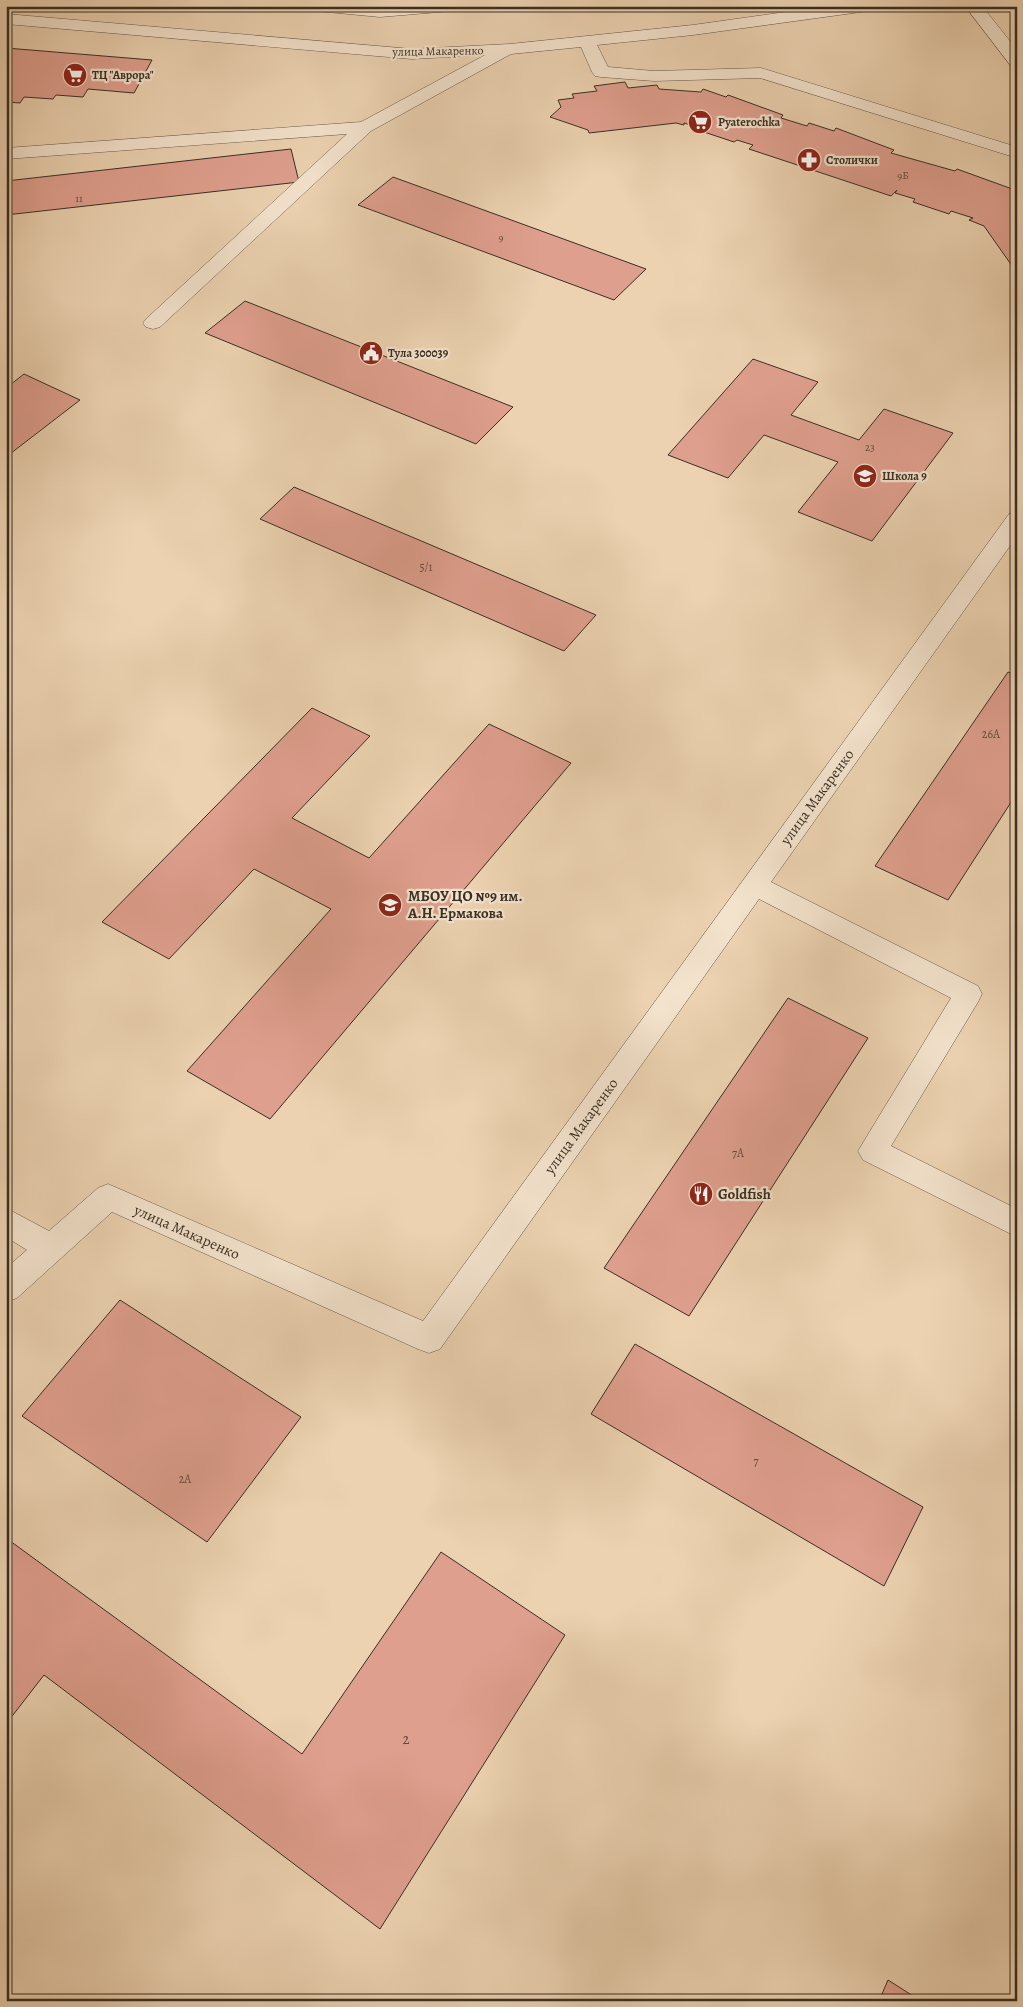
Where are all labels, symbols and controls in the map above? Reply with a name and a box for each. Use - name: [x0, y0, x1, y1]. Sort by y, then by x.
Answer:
- street label: улица Макаренко: [391, 42, 484, 60]
- supermarket icon: ТЦ "Аврора": [62, 62, 88, 88]
- place label: ТЦ "Аврора": [92, 67, 154, 83]
- supermarket icon: Pyaterochka: [687, 109, 713, 135]
- place label: Pyaterochka: [718, 114, 781, 130]
- pharmacy icon: Столички: [796, 147, 822, 173]
- place label: Столички: [826, 152, 878, 168]
- house number: 9Б: [897, 168, 909, 183]
- house number: 11: [75, 191, 83, 206]
- house number: 9: [498, 230, 504, 245]
- public building icon: Тула 300039: [358, 340, 384, 366]
- place label: Тула 300039: [388, 345, 449, 361]
- house number: 23: [865, 440, 875, 455]
- school or university icon: Школа 9: [852, 463, 878, 489]
- place label: Школа 9: [882, 468, 927, 484]
- house number: 5/1: [419, 559, 433, 575]
- house number: 26А: [982, 726, 1001, 742]
- street label: улица Макаренко: [775, 745, 858, 850]
- place label: МБОУ ЦО №9 им. А.Н. Ермакова: [407, 886, 523, 923]
- school or university icon: МБОУ ЦО №9 им. А.Н. Ермакова: [377, 892, 403, 918]
- street label: улица Макаренко: [539, 1074, 622, 1179]
- house number: 7А: [732, 1145, 745, 1161]
- restaurant icon: Goldfish: [688, 1181, 714, 1207]
- place label: Goldfish: [718, 1184, 771, 1204]
- street label: улица Макаренко: [130, 1199, 243, 1264]
- house number: 7: [753, 1453, 759, 1469]
- house number: 2А: [179, 1471, 192, 1487]
- house number: 2: [402, 1729, 410, 1749]

